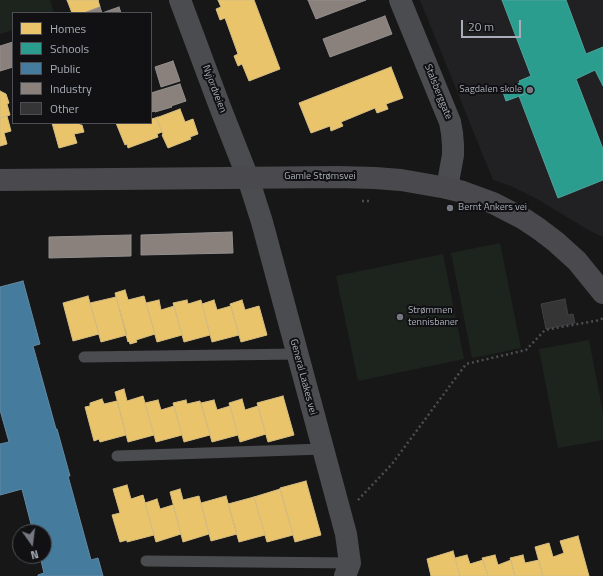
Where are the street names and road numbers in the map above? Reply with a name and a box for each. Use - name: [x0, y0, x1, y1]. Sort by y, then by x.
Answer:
- street label: Nyjordveien: [199, 63, 229, 115]
- street label: Stalsberggate: [422, 63, 454, 121]
- street label: Gamle Strømsvei: [284, 171, 356, 183]
- street label: General Laakes vei: [287, 338, 319, 416]

